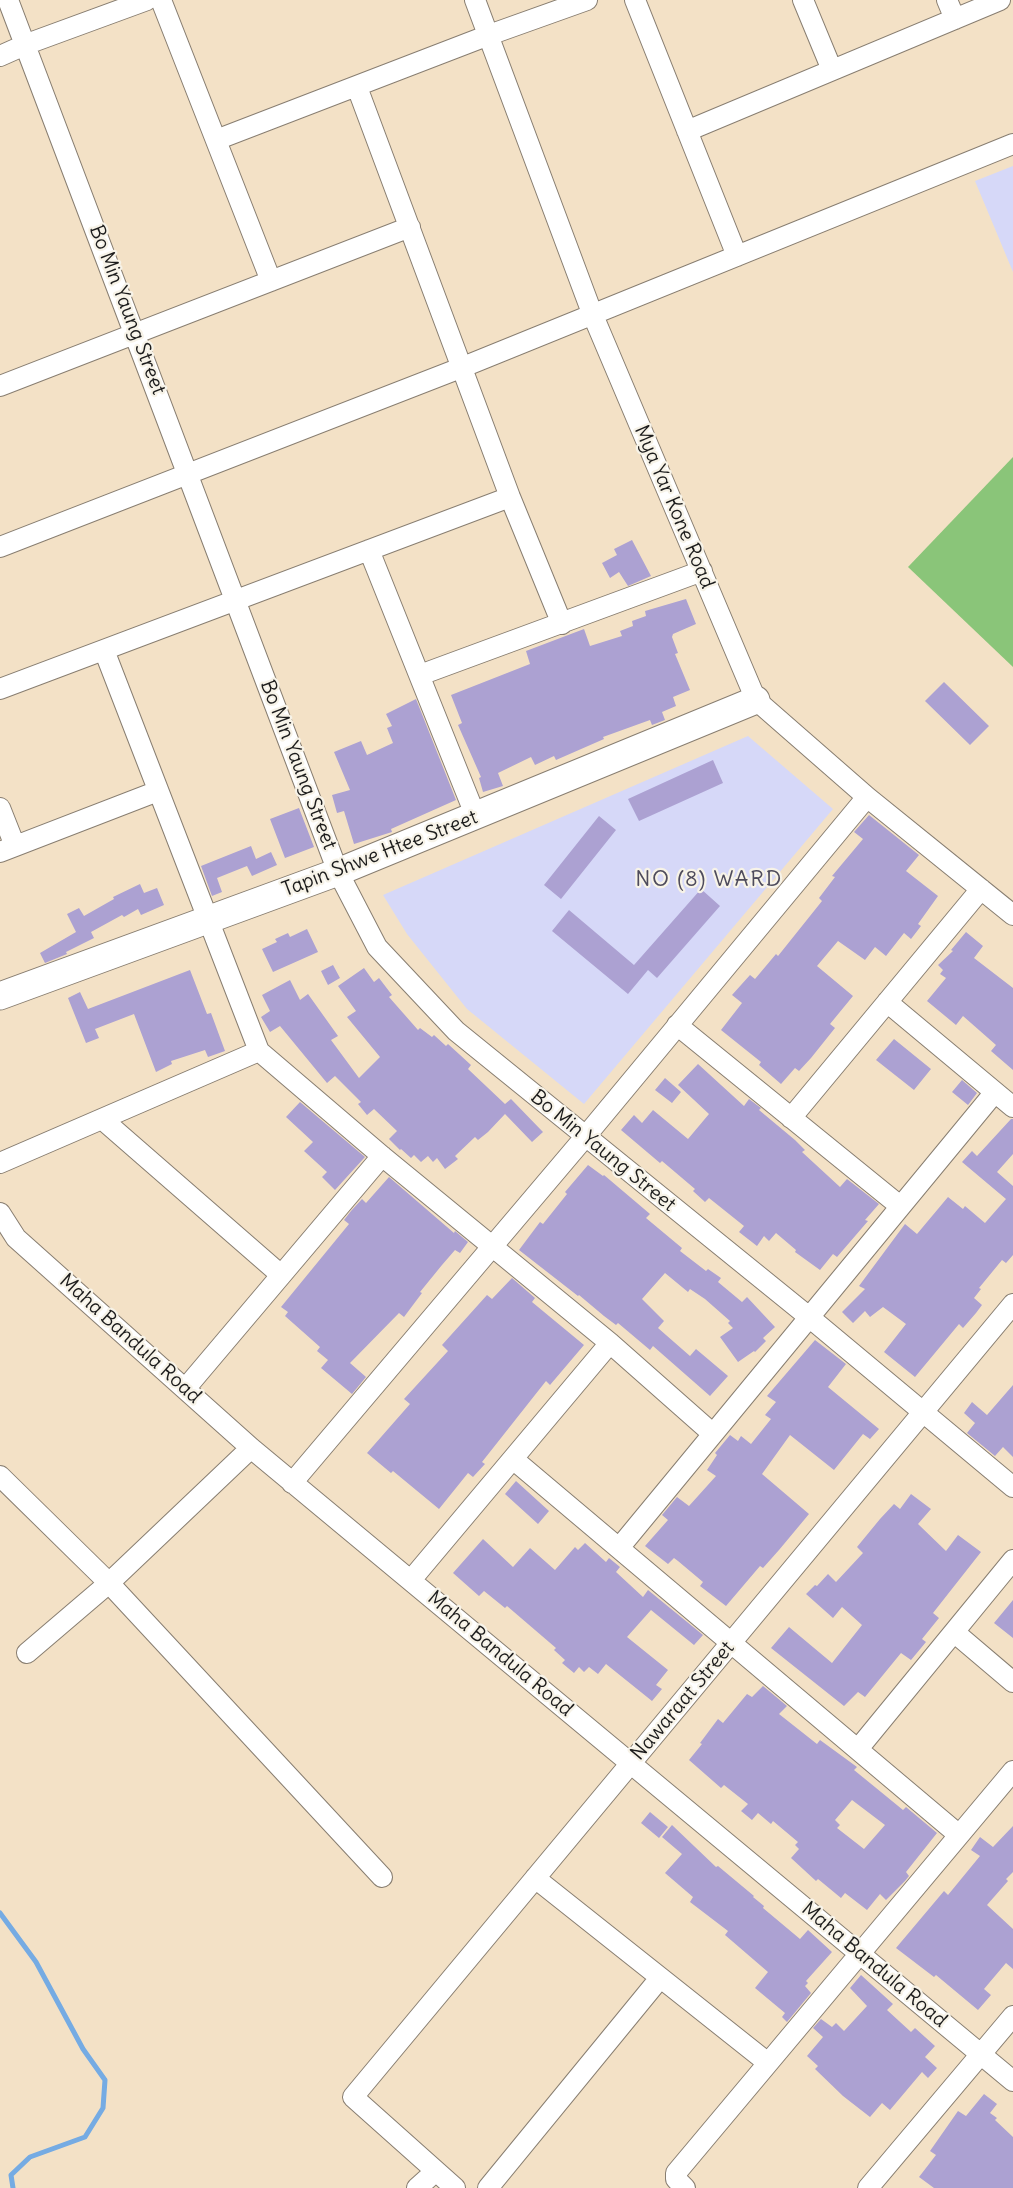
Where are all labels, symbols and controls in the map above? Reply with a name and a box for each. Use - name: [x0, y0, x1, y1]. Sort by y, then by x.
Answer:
- street label: Bo Min Yaung Street: [84, 222, 170, 398]
- street label: Mya Yar Kone Road: [629, 422, 719, 592]
- street label: Bo Min Yaung Street: [255, 677, 341, 853]
- street label: Tapin Shwe Htee Street: [279, 806, 481, 902]
- district label: NO (8) WARD: [635, 867, 783, 893]
- street label: Bo Min Yaung Street: [526, 1085, 680, 1217]
- street label: Maha Bandula Road: [54, 1269, 206, 1409]
- street label: Maha Bandula Road: [422, 1586, 578, 1722]
- street label: Nawaraat Street: [626, 1637, 740, 1765]
- street label: Maha Bandula Road: [796, 1897, 952, 2033]

